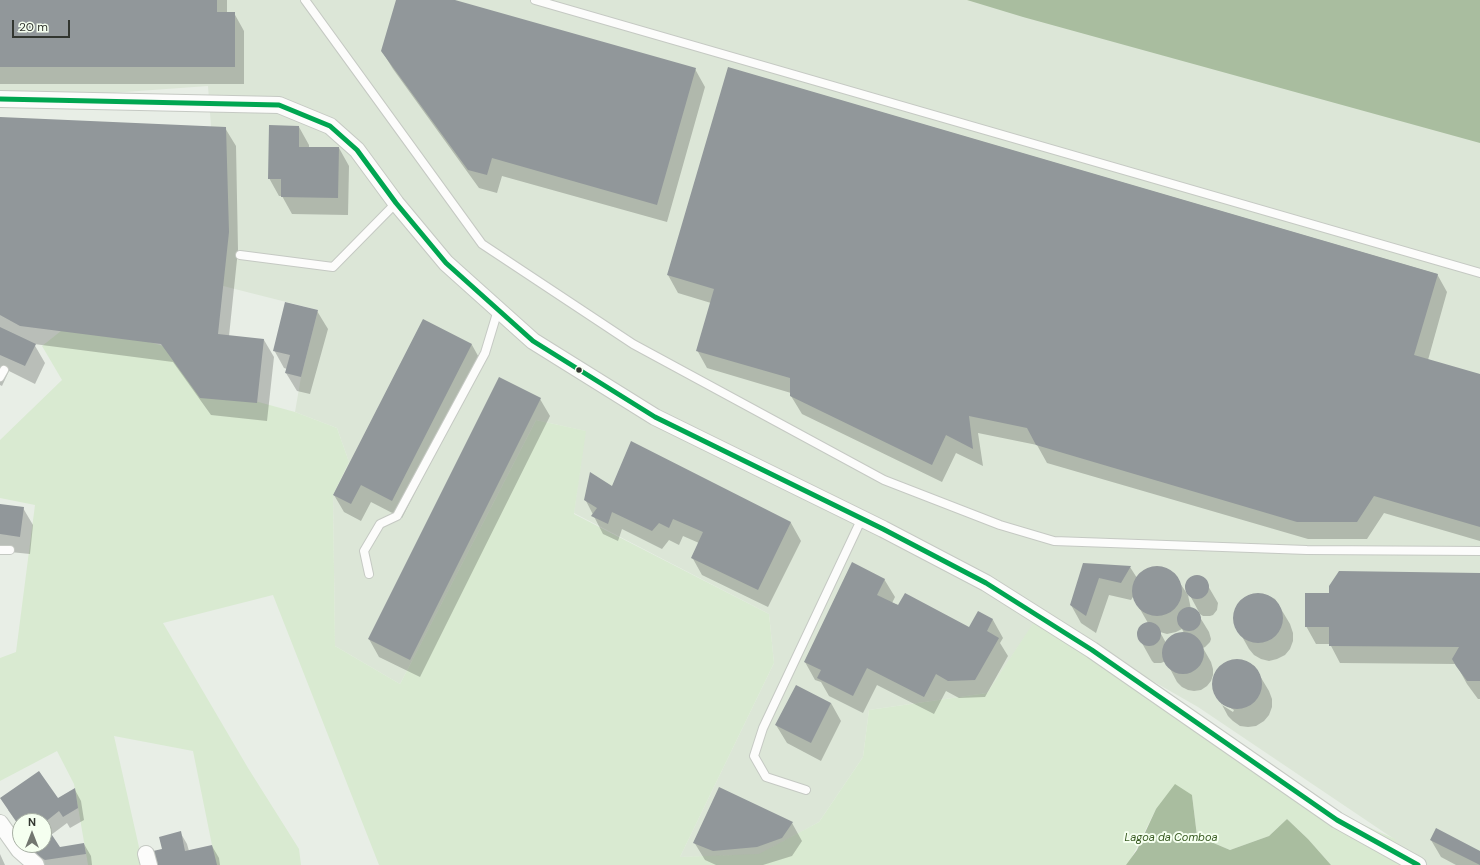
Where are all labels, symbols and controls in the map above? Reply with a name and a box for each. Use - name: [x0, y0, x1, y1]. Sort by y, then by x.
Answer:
- scale bar: [14, 12, 72, 38]
- text: 20 m: [19, 19, 48, 35]
- unlabelled marker: [574, 365, 584, 375]
- north arrow: [12, 813, 52, 853]
- text: N: [28, 815, 36, 829]
- water label: Lagoa da Comboa: [1124, 831, 1218, 845]

